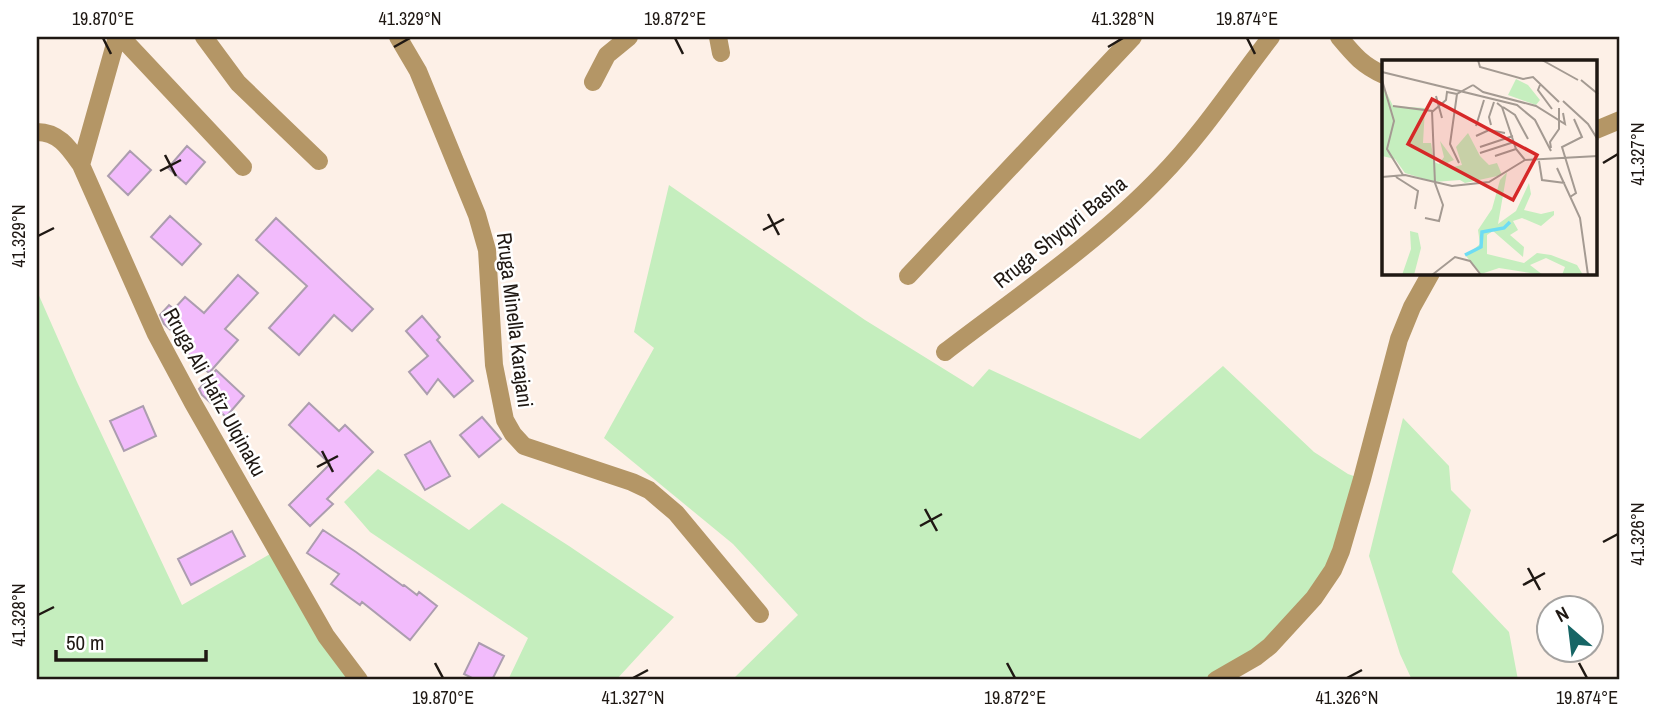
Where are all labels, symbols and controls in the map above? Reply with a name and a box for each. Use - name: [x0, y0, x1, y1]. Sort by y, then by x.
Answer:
- text: 19.870°E: [72, 6, 134, 31]
- text: 41.329°N: [379, 6, 442, 31]
- text: 19.872°E: [644, 6, 706, 31]
- text: 41.328°N: [1092, 6, 1155, 31]
- text: 19.874°E: [1216, 6, 1278, 31]
- inset map: [1382, 60, 1598, 275]
- text: 41.327°N: [1625, 123, 1650, 186]
- street label: Rruga Shyqyri Basha: [987, 169, 1133, 295]
- text: 41.329°N: [6, 205, 31, 268]
- street label: Rruga Minella Karajani: [490, 231, 540, 409]
- street label: Rruga Ali Hafiz Ulqinaku: [157, 303, 273, 481]
- text: 41.326°N: [1625, 503, 1650, 566]
- text: 41.328°N: [6, 584, 31, 647]
- north arrow: [1534, 594, 1604, 664]
- text: N: [1551, 600, 1573, 628]
- scale bar: [56, 619, 206, 663]
- text: 50 m: [66, 628, 104, 657]
- text: 19.870°E: [412, 685, 474, 710]
- text: 41.327°N: [602, 685, 665, 710]
- text: 19.872°E: [984, 685, 1046, 710]
- text: 41.326°N: [1316, 685, 1379, 710]
- text: 19.874°E: [1556, 685, 1618, 710]

